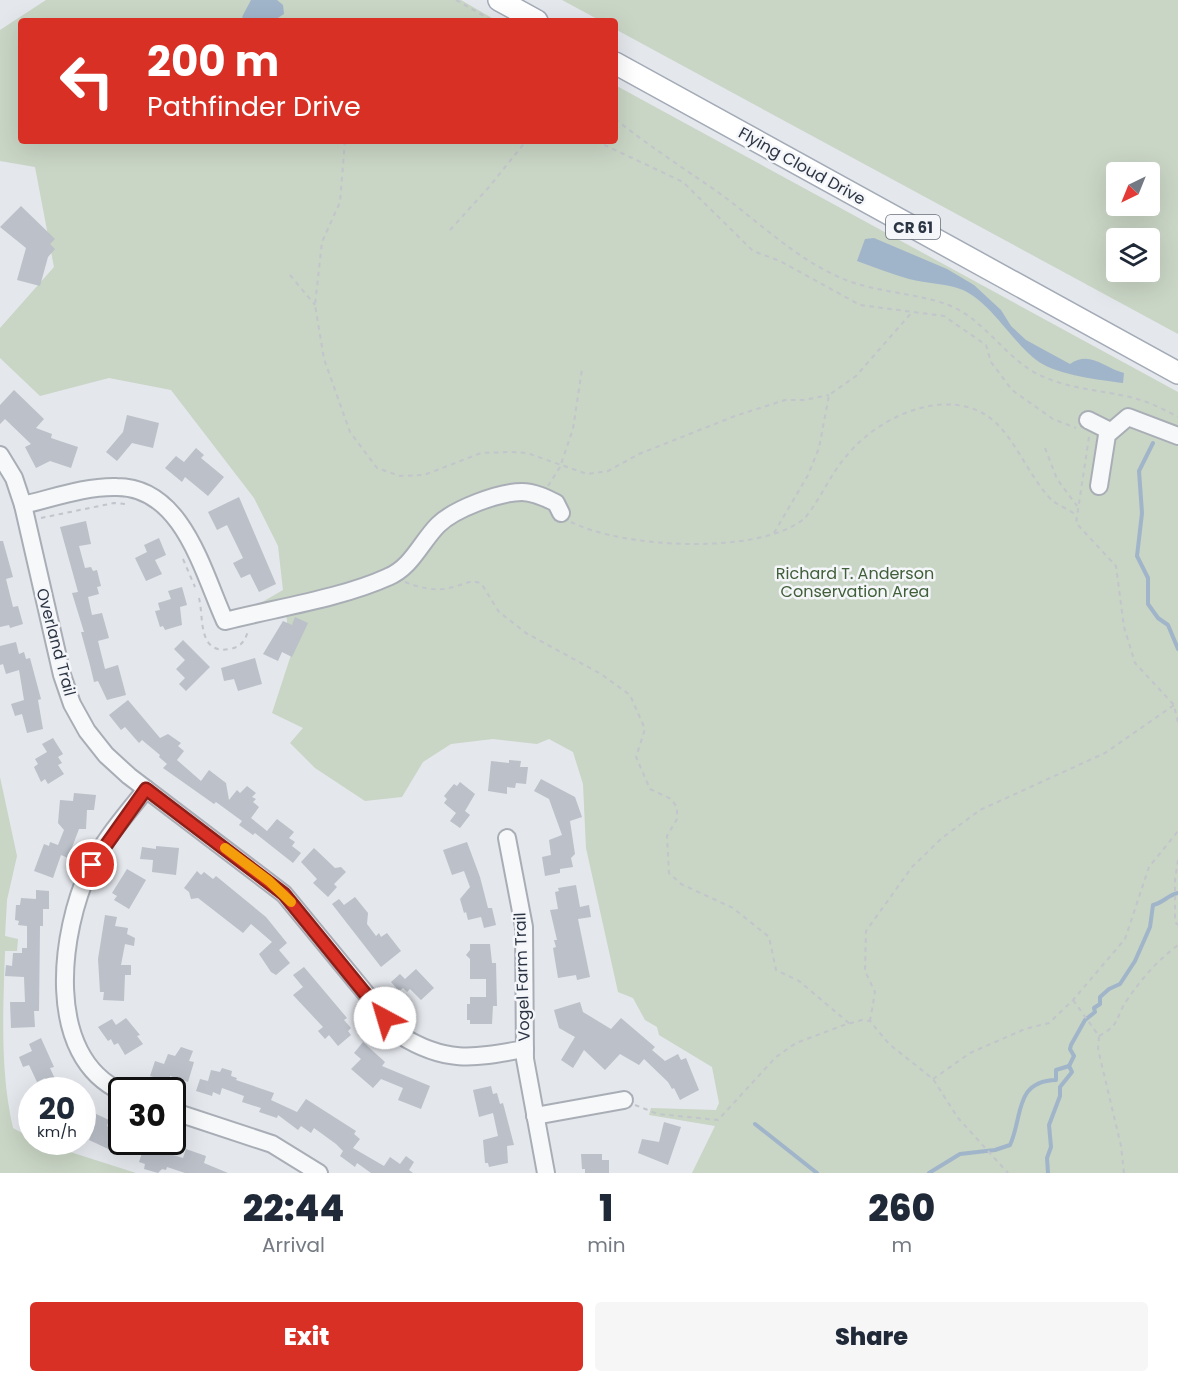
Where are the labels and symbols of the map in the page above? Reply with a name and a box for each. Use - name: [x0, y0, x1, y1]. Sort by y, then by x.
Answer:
- street label: Flying Cloud Drive: [734, 121, 870, 211]
- north arrow: [1106, 162, 1160, 216]
- road number: CR 61: [886, 215, 940, 239]
- park label: Richard T. Anderson Conservation Area: [776, 562, 934, 603]
- street label: Overland Trail: [31, 585, 81, 699]
- pin: [66, 839, 117, 890]
- street label: Vogel Farm Trail: [508, 912, 536, 1042]
- position arrow: [353, 986, 417, 1050]
- speed limit sign: 30: [108, 1077, 186, 1155]

